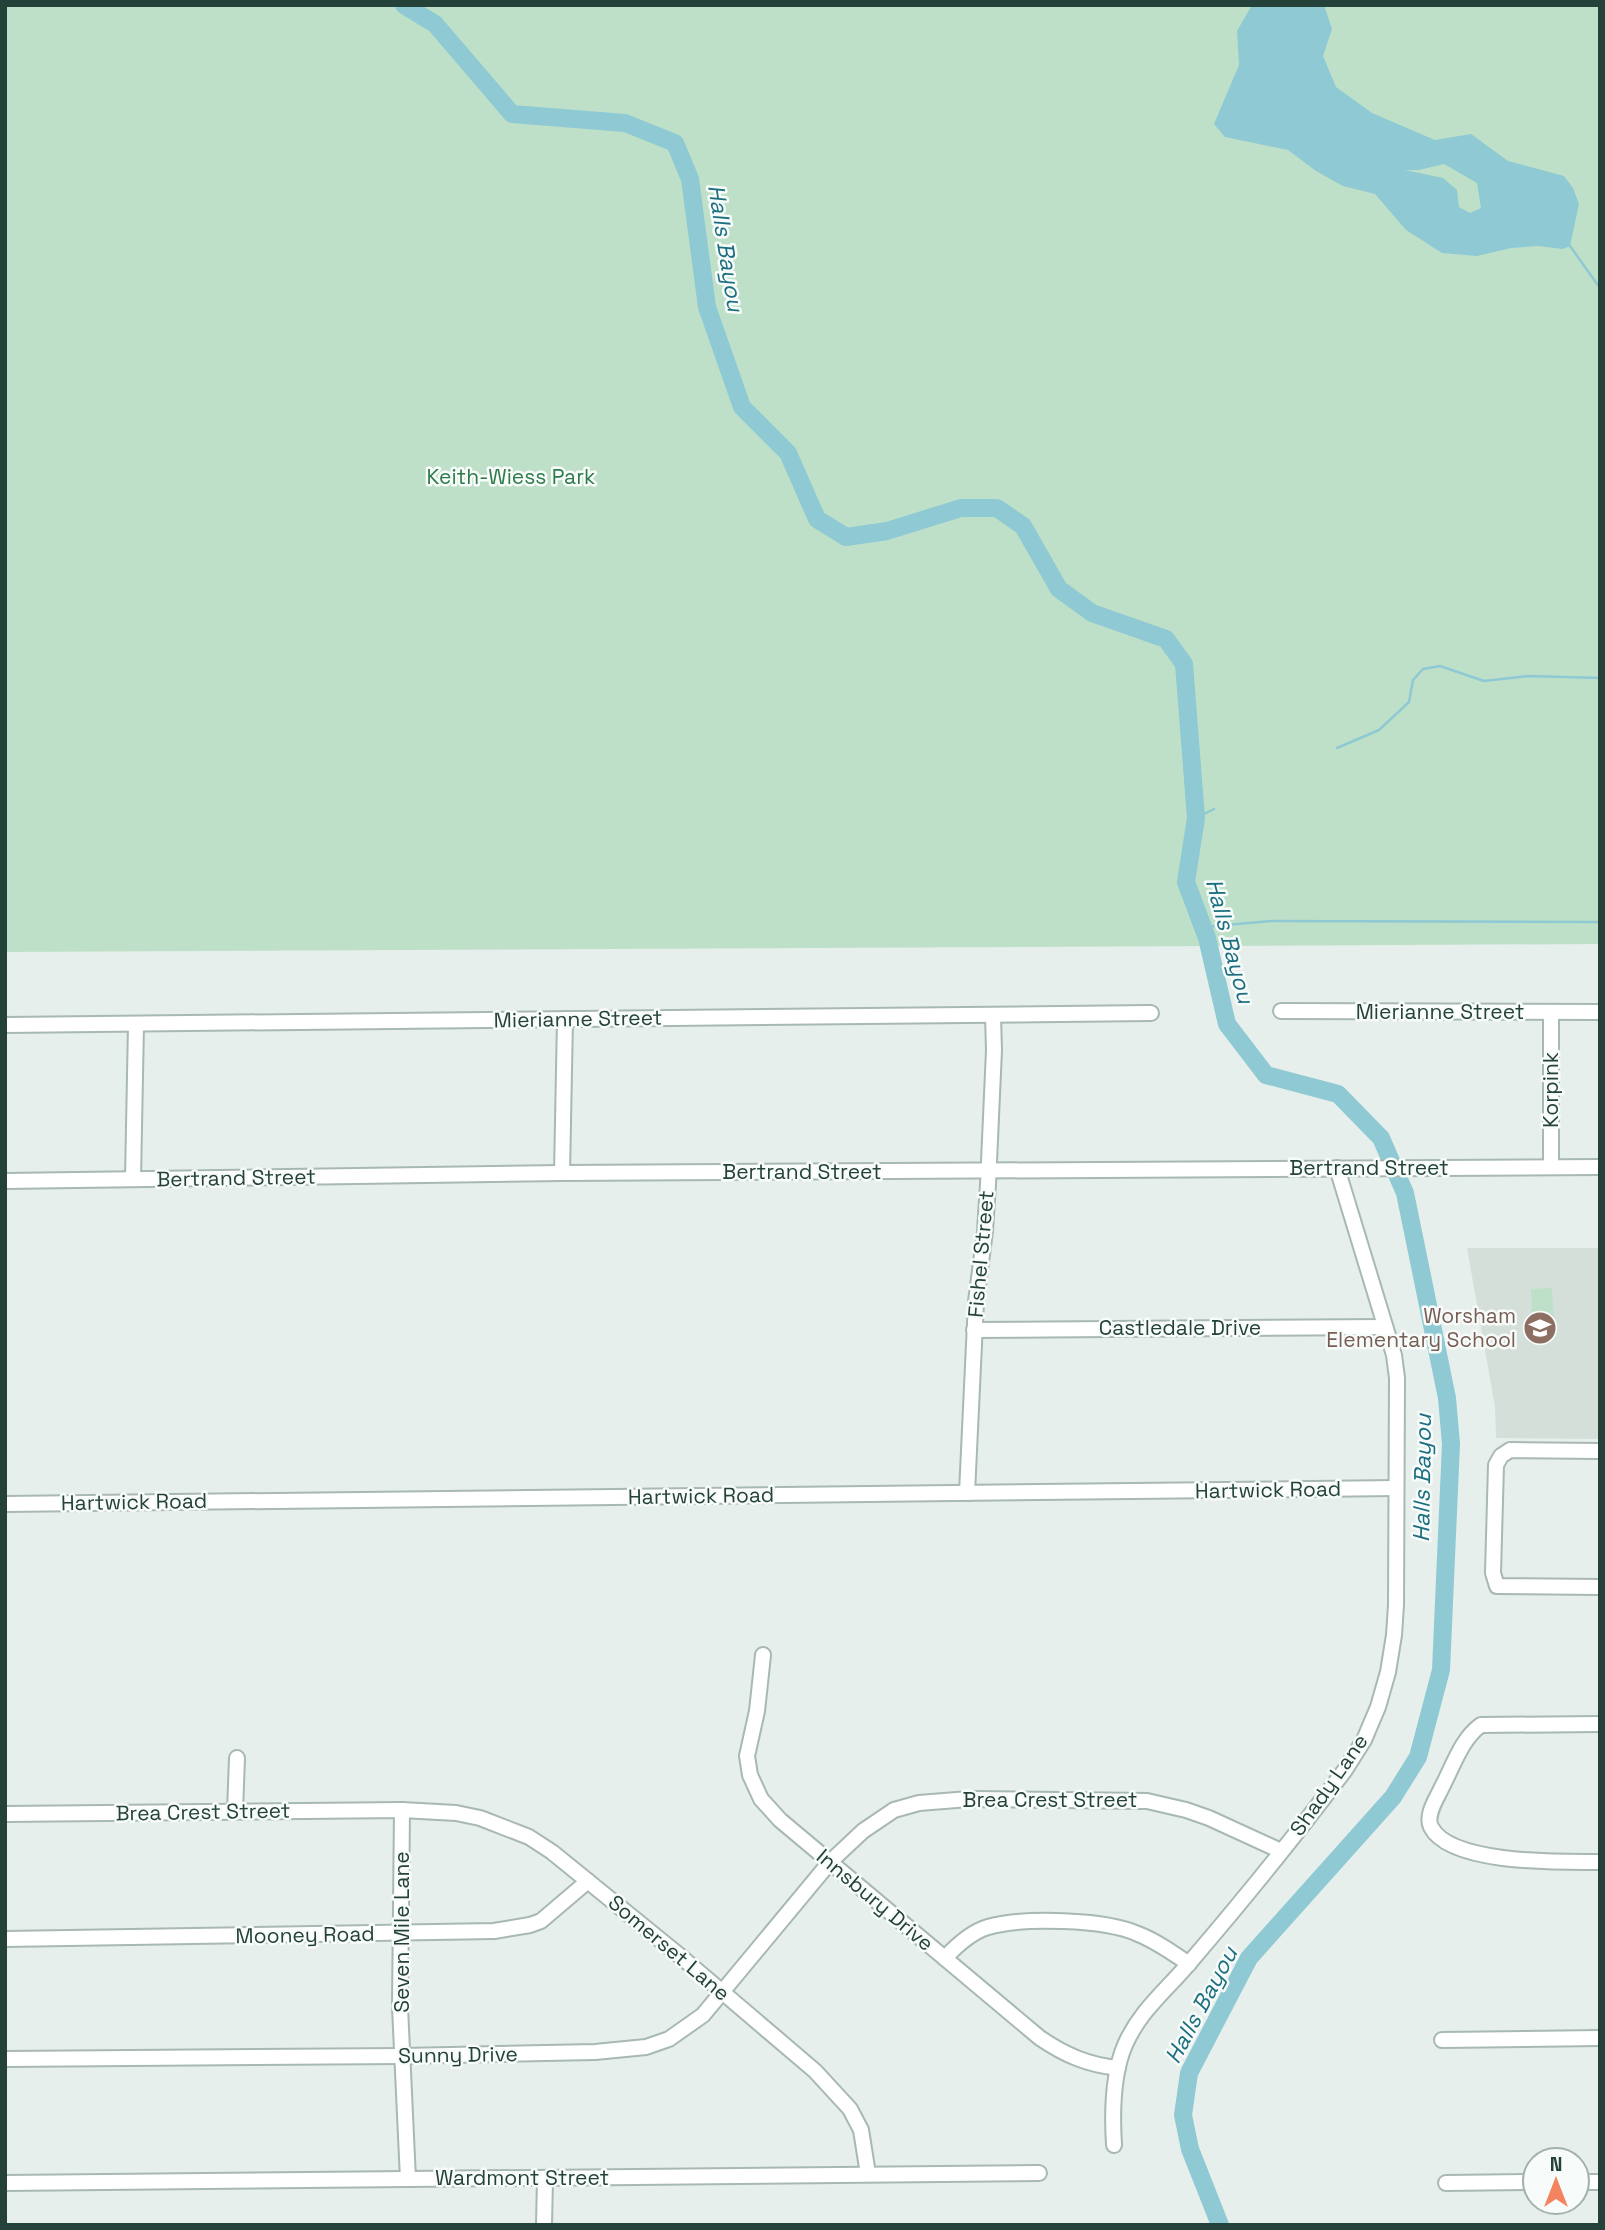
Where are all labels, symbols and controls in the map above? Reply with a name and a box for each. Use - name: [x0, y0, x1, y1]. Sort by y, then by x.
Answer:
- water label: Halls Bayou: [701, 182, 751, 315]
- park label: Keith-Wiess Park: [427, 463, 595, 490]
- water label: Halls Bayou: [1199, 875, 1261, 1008]
- street label: Mierianne Street: [1356, 998, 1524, 1025]
- street label: Mierianne Street: [493, 1004, 663, 1033]
- street label: Korpink: [1537, 1052, 1564, 1128]
- street label: Bertrand Street: [1289, 1154, 1449, 1181]
- street label: Bertrand Street: [722, 1158, 882, 1185]
- street label: Bertrand Street: [156, 1163, 316, 1192]
- street label: Fishel Street: [961, 1189, 1000, 1319]
- place label: Worsham Elementary School: [1326, 1302, 1516, 1353]
- school or university icon: Worsham Elementary School: [1521, 1309, 1559, 1347]
- street label: Castledale Drive: [1099, 1314, 1261, 1341]
- water label: Halls Bayou: [1406, 1413, 1438, 1542]
- street label: Hartwick Road: [1195, 1475, 1341, 1504]
- street label: Hartwick Road: [628, 1481, 774, 1510]
- street label: Hartwick Road: [61, 1487, 207, 1516]
- street label: Shady Lane: [1284, 1729, 1374, 1841]
- street label: Brea Crest Street: [963, 1786, 1137, 1813]
- street label: Brea Crest Street: [115, 1796, 291, 1827]
- street label: Innsbury Drive: [811, 1843, 939, 1956]
- street label: Seven Mile Lane: [388, 1851, 415, 2013]
- street label: Somerset Lane: [603, 1889, 736, 2007]
- street label: Mooney Road: [235, 1920, 375, 1949]
- water label: Halls Bayou: [1158, 1941, 1245, 2069]
- street label: Sunny Drive: [398, 2040, 518, 2069]
- north arrow: [1521, 2146, 1591, 2216]
- text: N: [1550, 2152, 1562, 2177]
- street label: Wardmont Street: [435, 2164, 609, 2191]

